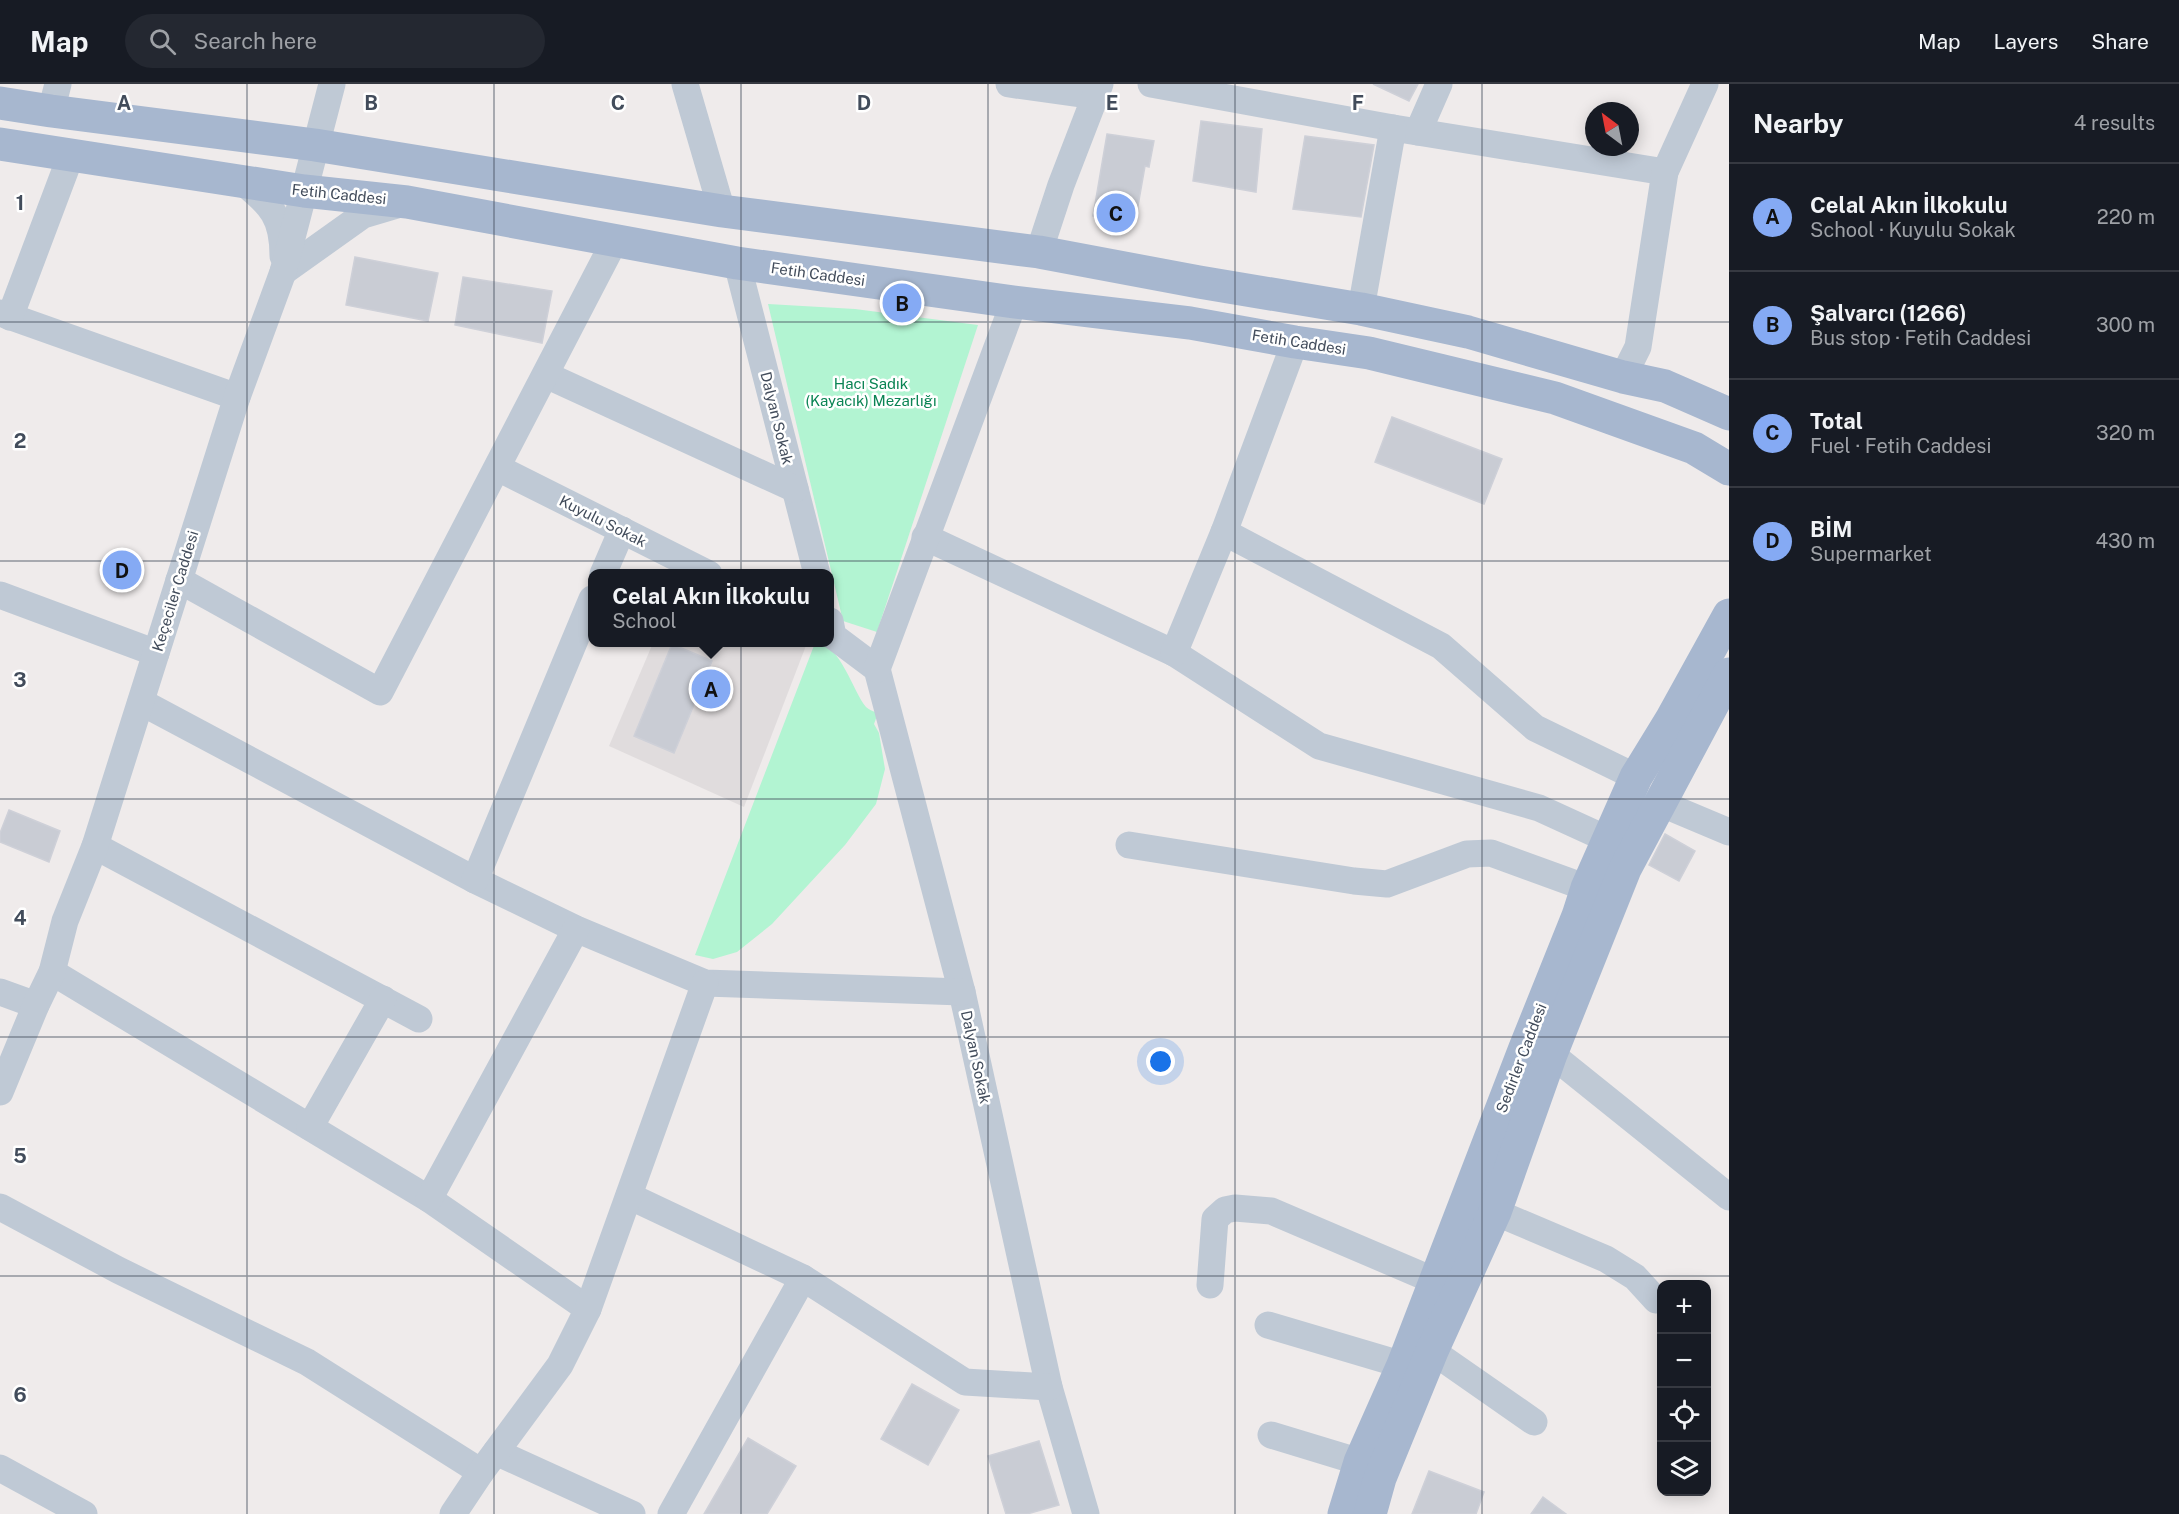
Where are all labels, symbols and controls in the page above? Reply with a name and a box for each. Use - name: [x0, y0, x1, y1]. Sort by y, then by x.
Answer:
- search box: [125, 14, 545, 68]
- text: Map: [30, 25, 89, 58]
- icon: search: [146, 25, 179, 58]
- text: Search here: [194, 28, 317, 54]
- text: Map: [1918, 29, 1961, 54]
- text: Layers: [1994, 29, 2058, 54]
- text: Share: [2091, 29, 2149, 54]
- text: A: [117, 91, 131, 115]
- text: B: [364, 91, 378, 115]
- text: C: [611, 91, 625, 115]
- text: D: [857, 91, 871, 115]
- text: E: [1106, 91, 1118, 115]
- text: F: [1352, 91, 1364, 115]
- north arrow: [1585, 102, 1639, 156]
- text: Nearby: [1753, 108, 1843, 139]
- text: 4 results: [2074, 111, 2155, 135]
- street label: Fetih Caddesi: [291, 181, 387, 207]
- pin: C: [1096, 190, 1136, 236]
- text: 1: [16, 191, 24, 215]
- text: Celal Akın İlkokulu: [1810, 192, 2008, 218]
- text: A: [1765, 205, 1780, 229]
- text: 220 m: [2097, 205, 2155, 229]
- text: School · Kuyulu Sokak: [1810, 218, 2016, 242]
- street label: Fetih Caddesi: [770, 259, 866, 289]
- pin: B: [882, 280, 922, 326]
- text: Şalvarcı (1266): [1810, 300, 1967, 326]
- text: B: [1766, 313, 1779, 337]
- text: 300 m: [2096, 313, 2155, 337]
- street label: Fetih Caddesi: [1251, 326, 1347, 358]
- text: Bus stop · Fetih Caddesi: [1810, 326, 2031, 350]
- street label: Dalyan Sokak: [757, 370, 797, 466]
- park label: Hacı Sadık (Kayacık) Mezarlığı: [805, 375, 937, 409]
- text: Total: [1810, 408, 1863, 434]
- text: C: [1765, 421, 1780, 445]
- text: 320 m: [2096, 421, 2155, 445]
- text: 2: [14, 429, 26, 453]
- text: Fuel · Fetih Caddesi: [1810, 434, 1991, 458]
- street label: Kuyulu Sokak: [557, 492, 649, 550]
- text: BİM: [1810, 516, 1852, 542]
- street label: Keçeciler Caddesi: [149, 529, 201, 653]
- text: D: [1765, 529, 1780, 553]
- text: 430 m: [2096, 529, 2155, 553]
- text: Supermarket: [1810, 542, 1932, 566]
- pin: D: [102, 548, 142, 592]
- popup: [588, 569, 834, 647]
- text: Celal Akın İlkokulu: [612, 583, 810, 609]
- text: School: [612, 609, 677, 633]
- pin: A: [692, 666, 730, 712]
- text: 3: [13, 668, 27, 692]
- text: 4: [13, 906, 27, 930]
- street label: Sedirler Caddesi: [1492, 1001, 1550, 1115]
- street label: Dalyan Sokak: [958, 1009, 994, 1105]
- your location: [1146, 1047, 1175, 1076]
- text: 5: [13, 1144, 27, 1168]
- map controls: [1657, 1280, 1711, 1496]
- button: +: [1657, 1280, 1711, 1334]
- button: −: [1657, 1334, 1711, 1388]
- text: 6: [13, 1383, 27, 1407]
- button: locate: [1657, 1388, 1711, 1442]
- button: layers: [1657, 1442, 1711, 1496]

